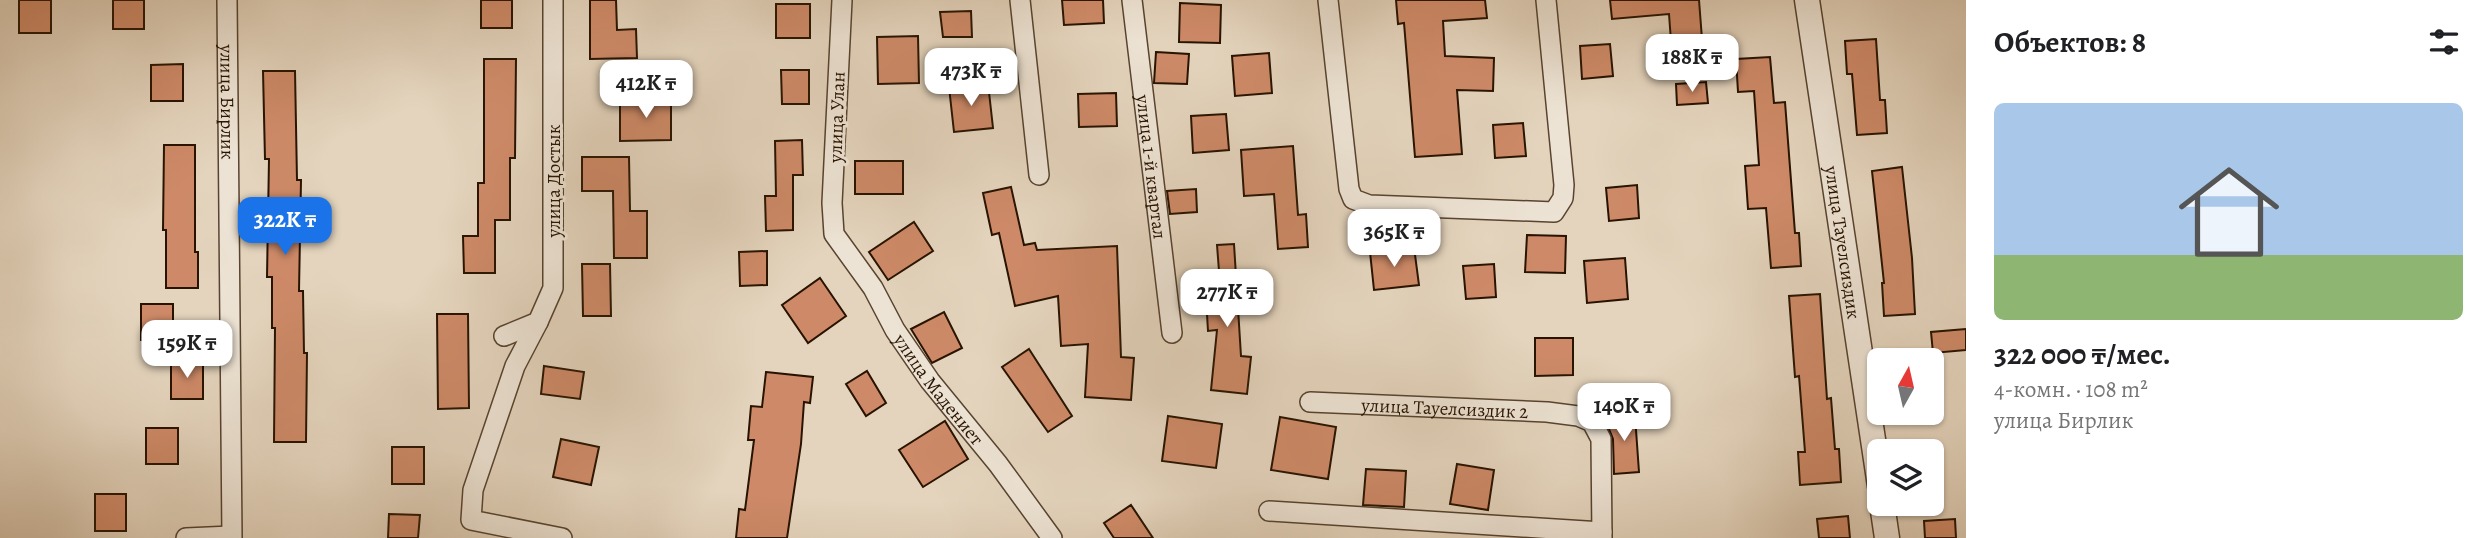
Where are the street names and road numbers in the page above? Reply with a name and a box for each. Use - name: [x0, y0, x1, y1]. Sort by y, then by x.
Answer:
- street label: улица Бирлик: [213, 43, 240, 160]
- street label: улица Улан: [822, 71, 852, 164]
- street label: улица 1-й квартал: [1129, 92, 1173, 241]
- street label: улица Достык: [541, 124, 567, 239]
- street label: улица Тауелсиздик: [1818, 163, 1867, 321]
- street label: улица Мадениет: [887, 328, 990, 451]
- street label: улица Тауелсиздик 2: [1360, 392, 1529, 425]

